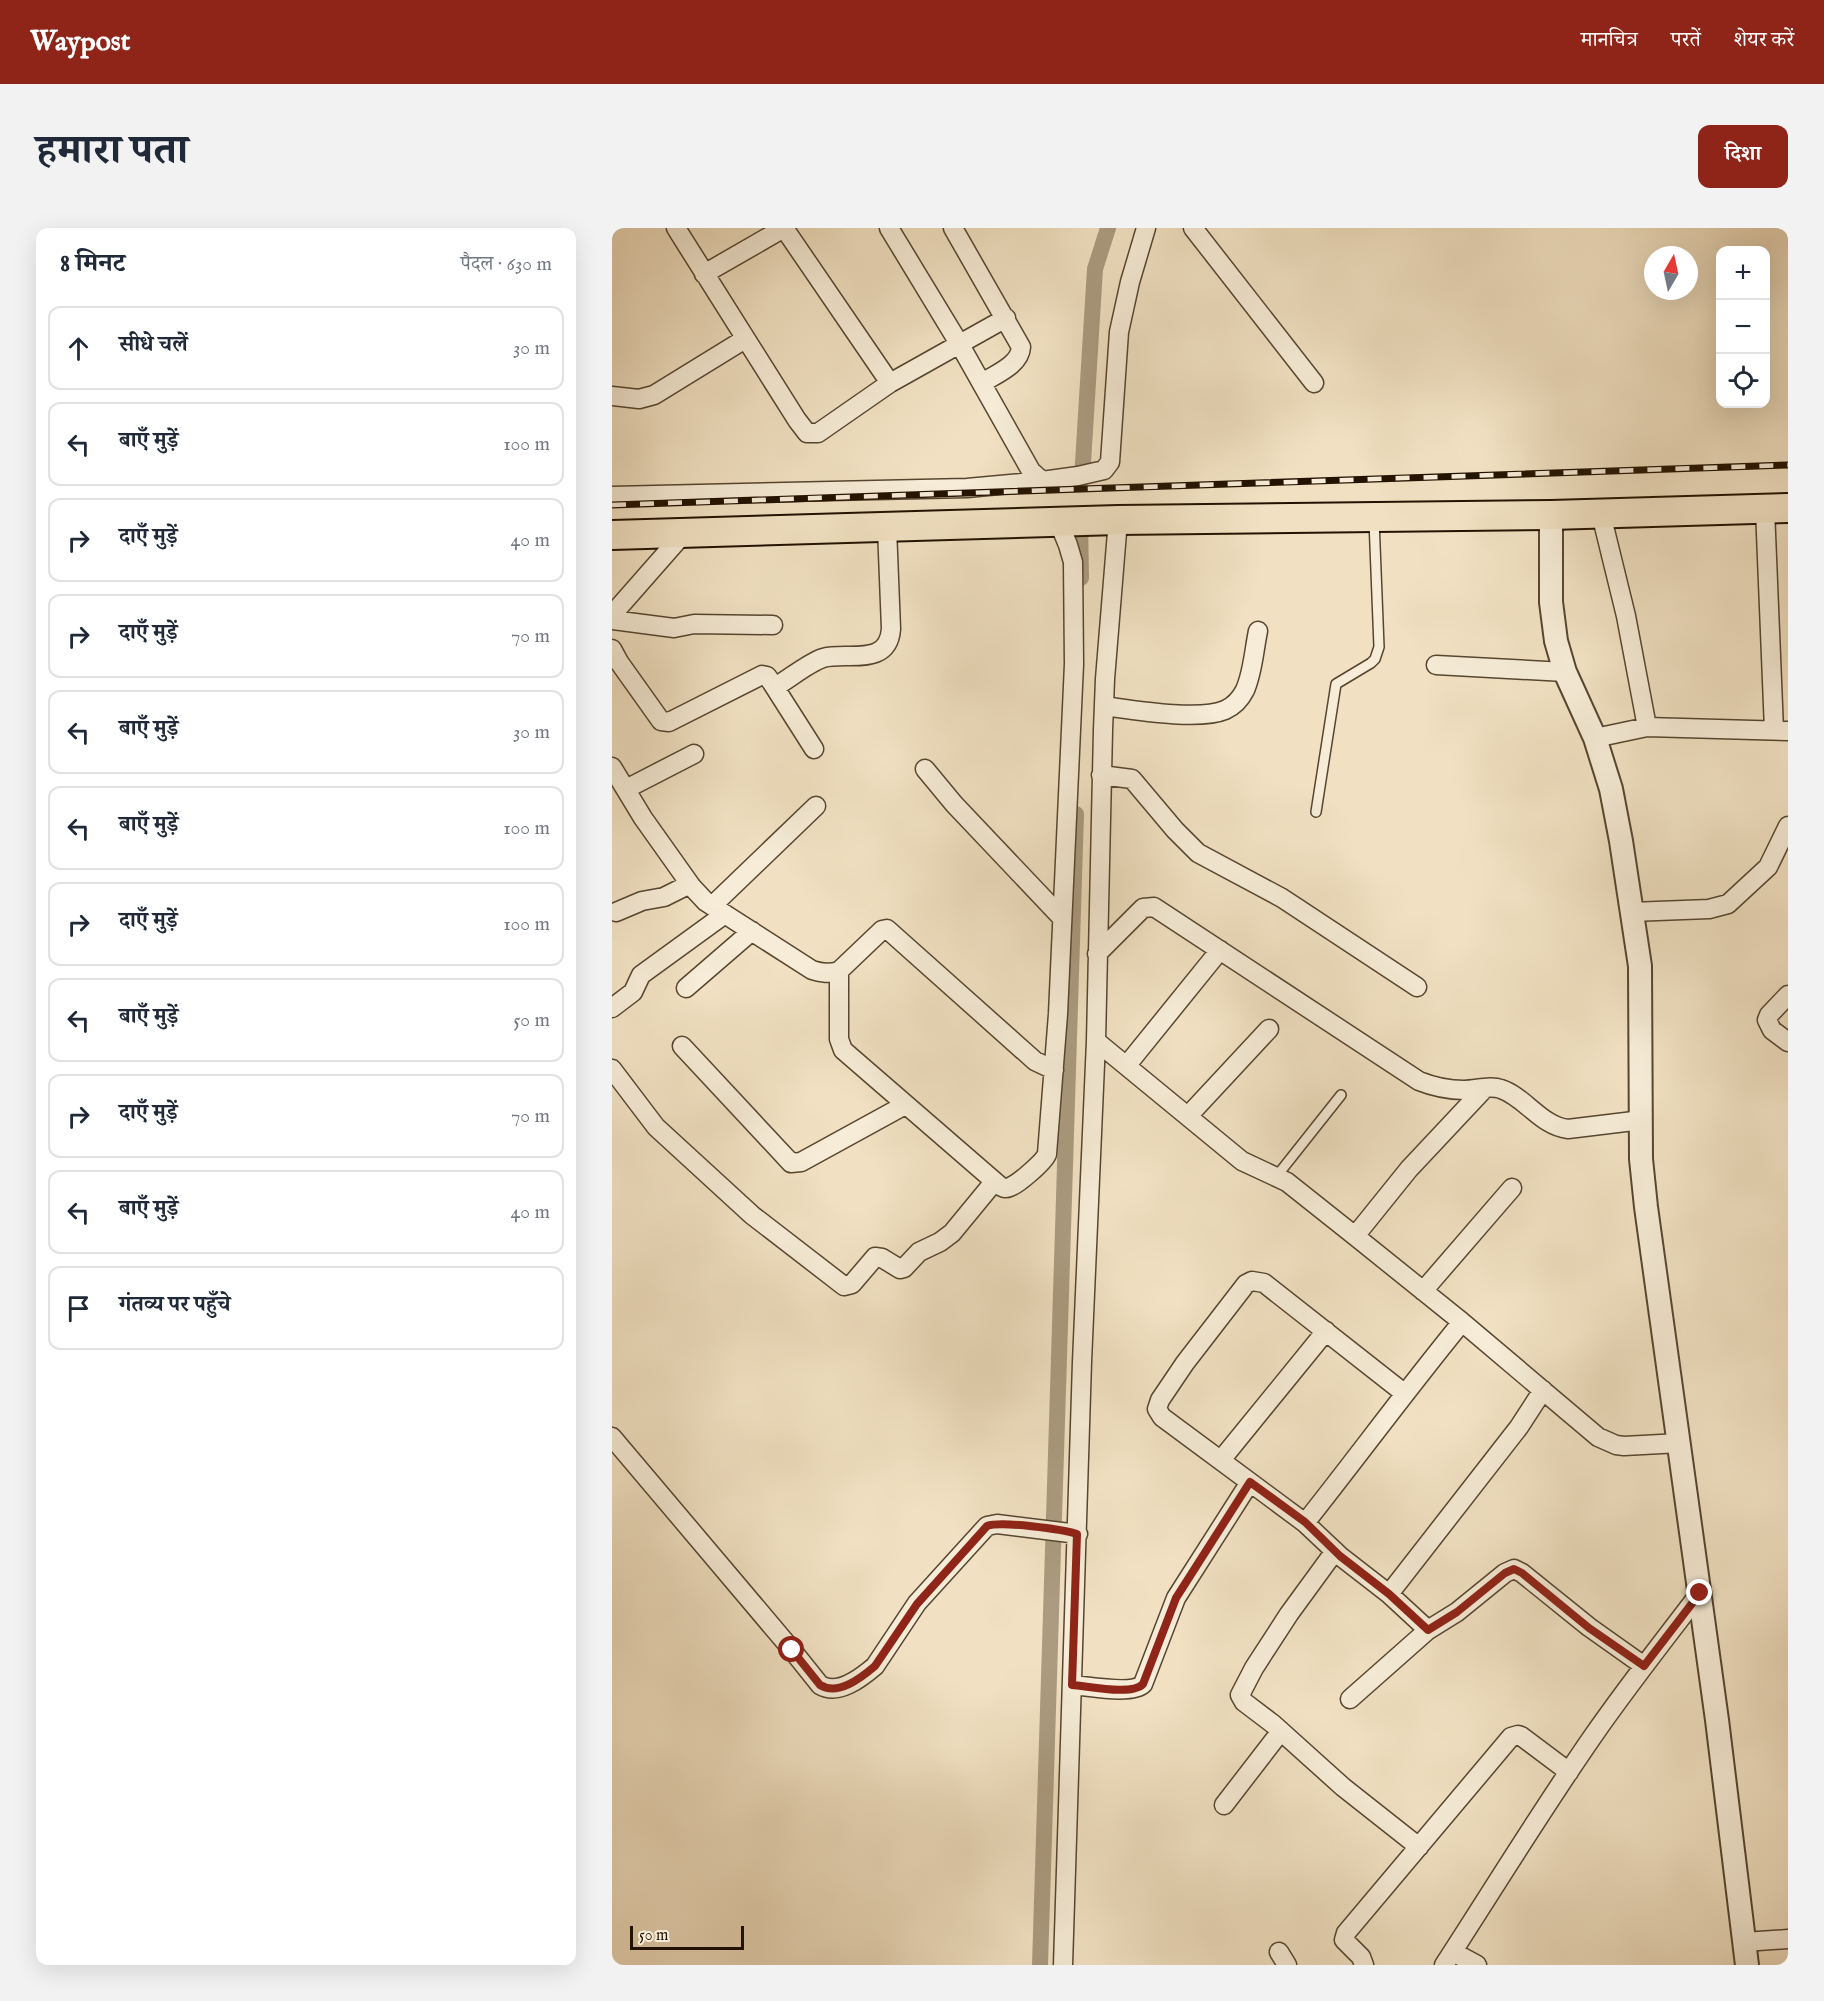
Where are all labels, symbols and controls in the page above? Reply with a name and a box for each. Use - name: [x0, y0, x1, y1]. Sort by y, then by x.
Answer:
- text: Waypost: [30, 25, 130, 60]
- text: मानचित्र: [1581, 27, 1638, 54]
- text: परतें: [1671, 27, 1701, 54]
- text: शेयर करें: [1734, 27, 1794, 54]
- text: हमारा पता: [36, 125, 188, 178]
- button: दिशा: [1698, 125, 1788, 188]
- north arrow: [1644, 246, 1698, 300]
- map controls: [1716, 246, 1770, 408]
- button: +: [1716, 246, 1770, 300]
- text: 8 मिनट: [60, 247, 125, 280]
- text: पैदल · 630 m: [461, 252, 552, 277]
- button: −: [1716, 300, 1770, 354]
- text: सीधे चलें: [119, 331, 188, 359]
- icon: ahead: [62, 332, 95, 365]
- text: 30 m: [513, 336, 550, 361]
- button: locate: [1716, 354, 1770, 408]
- text: बाएँ मुड़ें: [119, 427, 178, 455]
- icon: left: [62, 428, 95, 461]
- text: 100 m: [503, 432, 550, 457]
- text: दाएँ मुड़ें: [119, 523, 178, 551]
- icon: right: [62, 524, 95, 557]
- text: 40 m: [511, 528, 550, 553]
- text: दाएँ मुड़ें: [119, 619, 178, 647]
- icon: right: [62, 620, 95, 653]
- text: 70 m: [511, 624, 550, 649]
- text: बाएँ मुड़ें: [119, 715, 178, 743]
- icon: left: [62, 716, 95, 749]
- text: 30 m: [513, 720, 550, 745]
- text: बाएँ मुड़ें: [119, 811, 178, 839]
- icon: left: [62, 812, 95, 845]
- text: 100 m: [503, 816, 550, 841]
- text: दाएँ मुड़ें: [119, 907, 178, 935]
- icon: right: [62, 908, 95, 941]
- text: 100 m: [503, 912, 550, 937]
- text: बाएँ मुड़ें: [119, 1003, 178, 1031]
- icon: left: [62, 1004, 95, 1037]
- text: 50 m: [513, 1008, 550, 1033]
- text: दाएँ मुड़ें: [119, 1099, 178, 1127]
- icon: right: [62, 1100, 95, 1133]
- text: 70 m: [511, 1104, 550, 1129]
- text: बाएँ मुड़ें: [119, 1195, 178, 1223]
- icon: left: [62, 1196, 95, 1229]
- text: 40 m: [511, 1200, 550, 1225]
- text: गंतव्य पर पहुँचे: [119, 1291, 230, 1319]
- icon: arrive: [62, 1292, 95, 1325]
- route end: [1686, 1579, 1712, 1605]
- route start: [778, 1636, 804, 1662]
- scale bar: [630, 1923, 744, 1950]
- text: 50 m: [639, 1926, 668, 1946]

